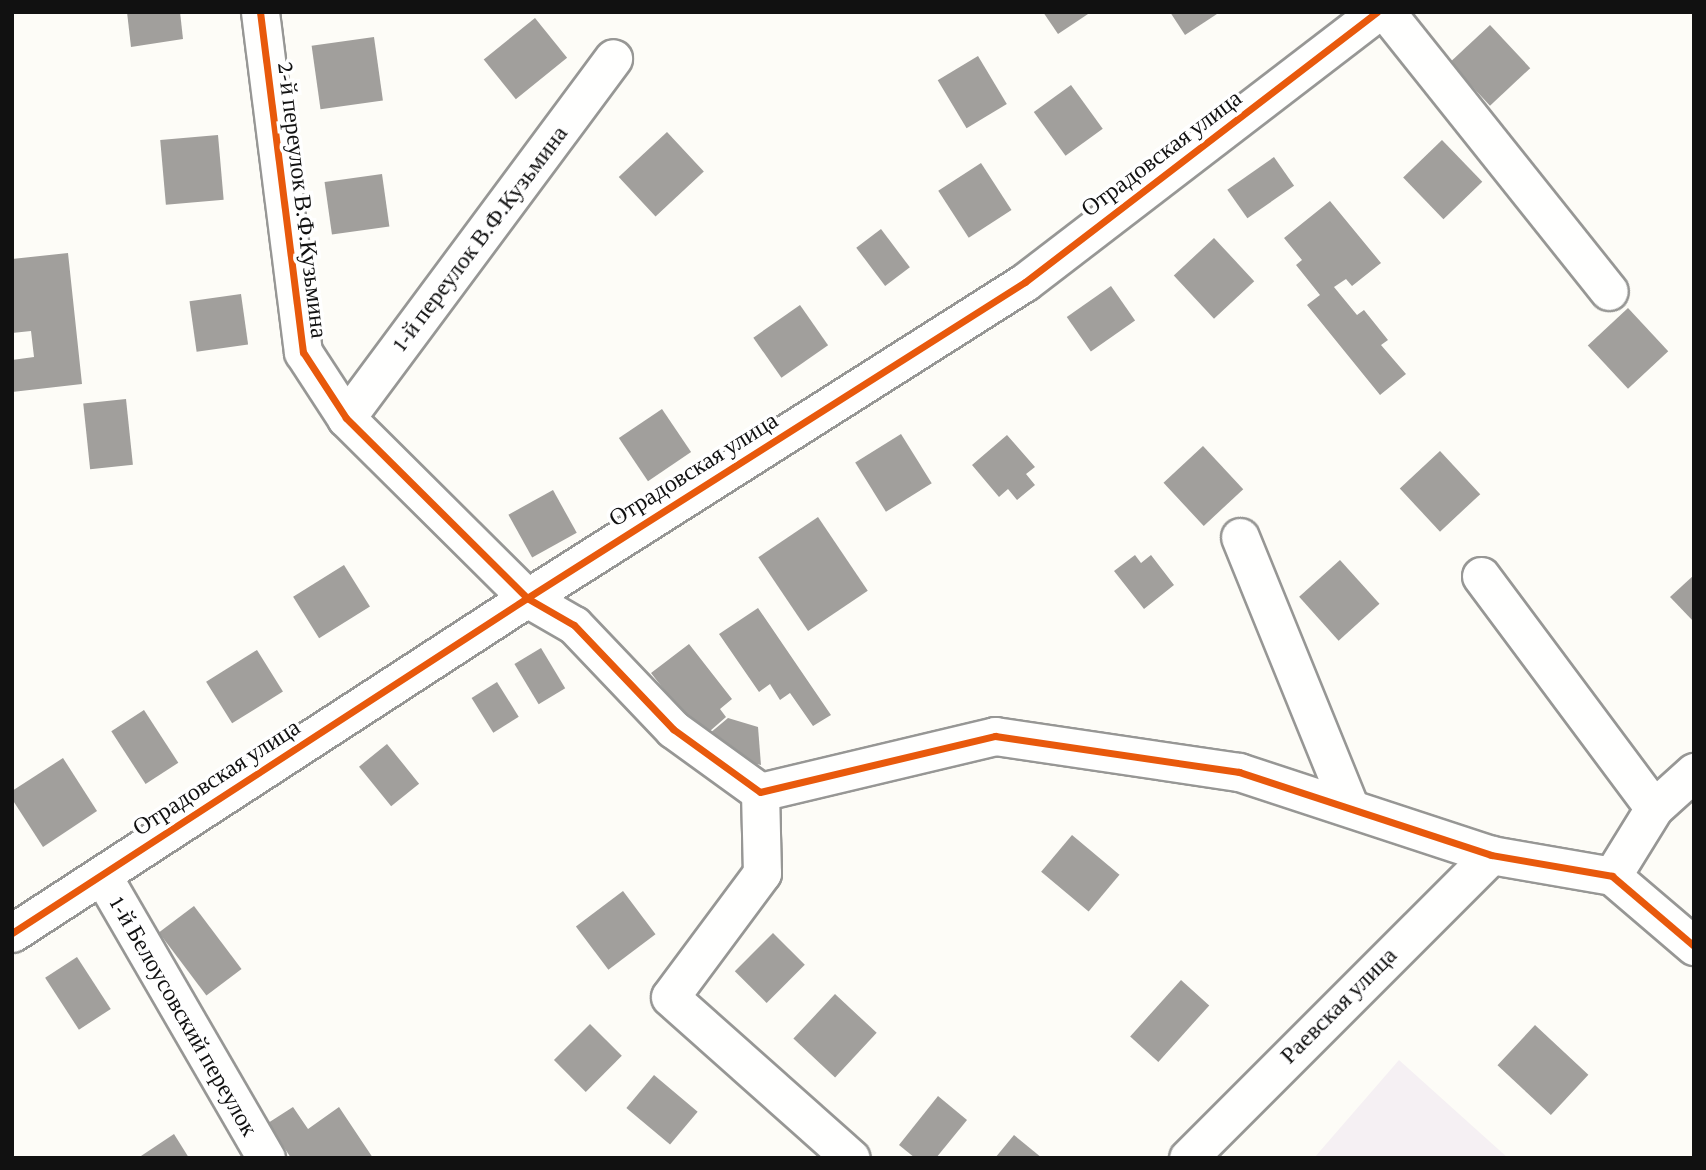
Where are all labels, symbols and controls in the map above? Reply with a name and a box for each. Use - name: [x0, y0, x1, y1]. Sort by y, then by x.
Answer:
- street label: 2-й переулок В.Ф.Кузьмина: [272, 60, 334, 340]
- street label: Отрадовская улица: [1075, 83, 1247, 223]
- street label: 1-й переулок В.Ф.Кузьмина: [385, 120, 573, 356]
- street label: Отрадовская улица: [603, 405, 783, 533]
- street label: Отрадовская улица: [127, 712, 305, 842]
- street label: 1-й Белоусовский переулок: [104, 891, 264, 1141]
- street label: Раевская улица: [1274, 941, 1402, 1069]

